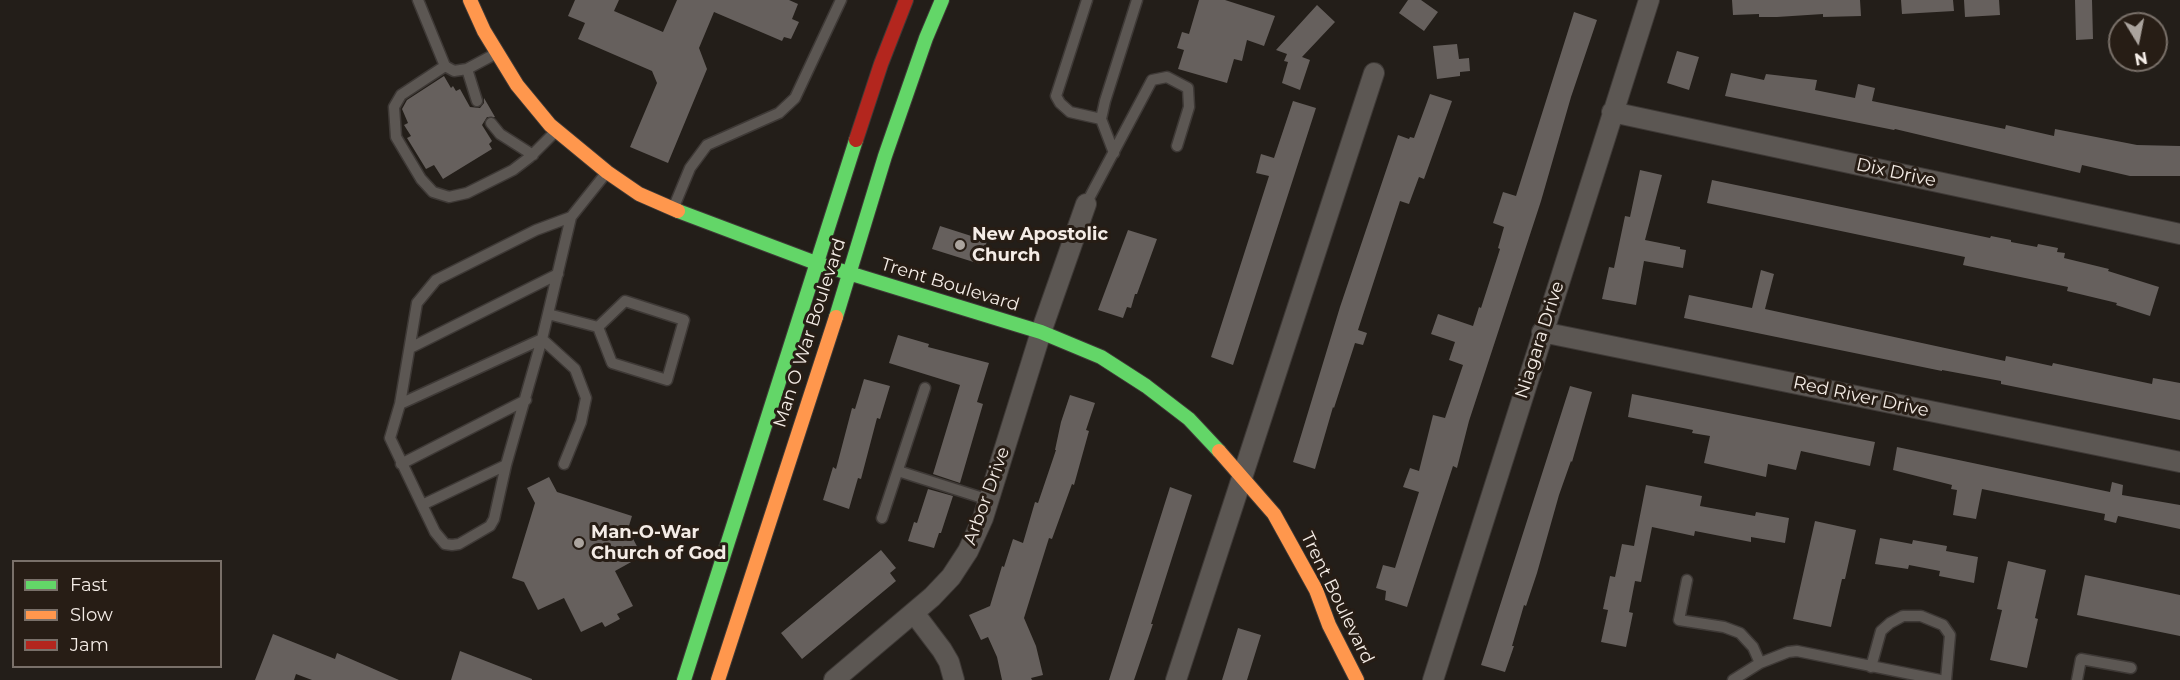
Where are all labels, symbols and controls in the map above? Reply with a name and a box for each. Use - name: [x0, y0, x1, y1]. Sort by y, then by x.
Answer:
- north arrow: [2108, 12, 2168, 72]
- text: N: [2133, 48, 2149, 69]
- street label: Dix Drive: [1854, 154, 1938, 192]
- place label: New Apostolic Church: [972, 224, 1108, 266]
- street label: Man O War Boulevard: [769, 236, 851, 430]
- marker: New Apostolic Church: [953, 238, 967, 252]
- street label: Trent Boulevard: [878, 254, 1022, 316]
- street label: Niagara Drive: [1511, 279, 1569, 401]
- street label: Red River Drive: [1791, 372, 1931, 422]
- street label: Arbor Drive: [959, 444, 1015, 548]
- place label: Man-O-War Church of God: [591, 522, 727, 564]
- street label: Trent Boulevard: [1296, 529, 1378, 667]
- marker: Man-O-War Church of God: [572, 536, 586, 550]
- legend: [12, 560, 222, 668]
- text: Fast: [70, 574, 108, 596]
- text: Slow: [70, 604, 113, 626]
- text: Jam: [70, 634, 109, 656]

